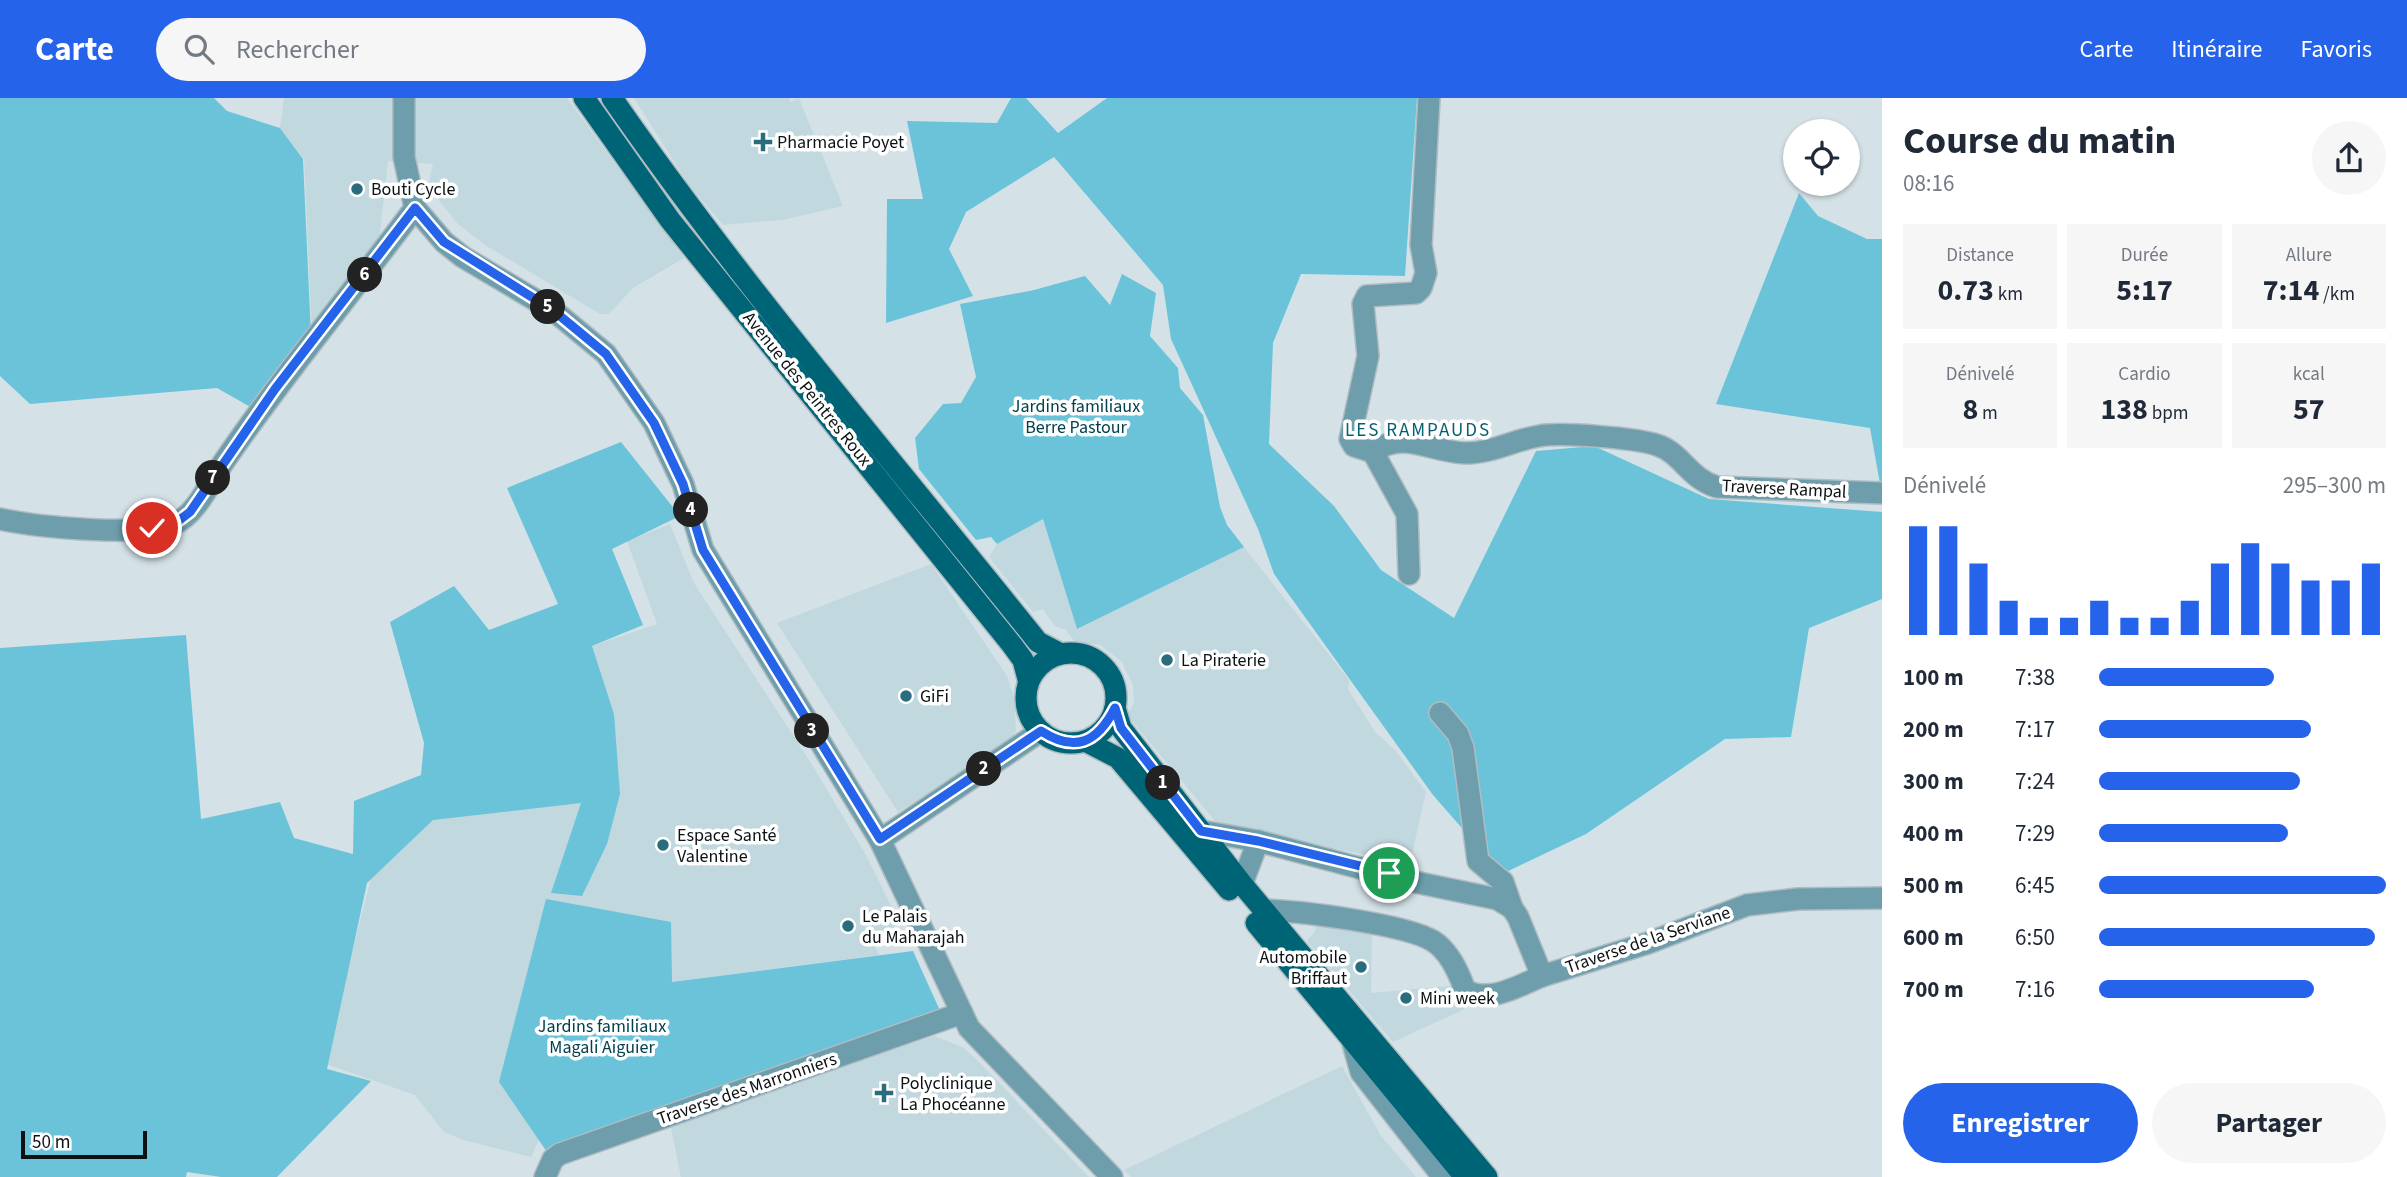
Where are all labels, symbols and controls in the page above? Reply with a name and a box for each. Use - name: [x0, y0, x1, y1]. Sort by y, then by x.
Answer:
- search box: [156, 18, 646, 81]
- text: Carte: [35, 26, 114, 73]
- icon: search: [180, 30, 218, 68]
- text: Rechercher: [236, 31, 359, 68]
- text: Carte: [2079, 32, 2133, 67]
- text: Itinéraire: [2171, 32, 2262, 67]
- text: Favoris: [2300, 32, 2372, 67]
- text: Course du matin: [1903, 114, 2176, 168]
- map controls: [1783, 119, 1860, 196]
- button: locate: [1783, 119, 1860, 196]
- button: share: [2312, 121, 2386, 195]
- place label: Pharmacie Poyet: [777, 130, 904, 155]
- marker: Pharmacie Poyet: [755, 134, 771, 150]
- text: 08:16: [1903, 167, 1954, 200]
- place label: Bouti Cycle: [371, 177, 455, 202]
- marker: Bouti Cycle: [349, 181, 365, 197]
- text: Distance: [1946, 242, 2014, 269]
- text: Durée: [2121, 242, 2168, 269]
- text: Allure: [2286, 242, 2332, 269]
- pin: 6: [348, 258, 382, 292]
- text: 6: [359, 261, 370, 288]
- text: 0.73: [1937, 269, 1994, 312]
- text: 5:17: [2116, 269, 2173, 312]
- text: 7:14: [2263, 269, 2319, 312]
- text: km: [1994, 281, 2023, 308]
- text: /km: [2319, 281, 2355, 308]
- pin: 5: [530, 290, 566, 325]
- text: 5: [542, 293, 553, 320]
- street label: Avenue des Peintres Roux: [737, 307, 877, 471]
- text: Dénivelé: [1946, 361, 2015, 388]
- text: Cardio: [2118, 361, 2171, 388]
- text: kcal: [2293, 361, 2325, 388]
- text: 8: [1962, 388, 1978, 431]
- text: 138: [2100, 388, 2148, 431]
- text: 57: [2293, 388, 2325, 431]
- park label: Jardins familiaux Berre Pastour: [1012, 394, 1140, 440]
- text: m: [1978, 400, 1998, 427]
- text: bpm: [2148, 400, 2189, 427]
- district label: LES RAMPAUDS: [1345, 417, 1491, 444]
- pin: 7: [196, 460, 230, 496]
- text: 7: [207, 464, 218, 491]
- text: Dénivelé: [1903, 469, 1986, 502]
- text: 295–300 m: [2283, 469, 2386, 502]
- street label: Traverse Rampal: [1721, 473, 1847, 505]
- pin: 4: [674, 492, 708, 528]
- text: 4: [685, 496, 696, 523]
- pin: [122, 498, 182, 558]
- icon: check: [133, 509, 171, 547]
- place label: La Piraterie: [1181, 648, 1266, 673]
- marker: La Piraterie: [1159, 652, 1175, 668]
- text: 100 m: [1903, 661, 1964, 694]
- text: 7:38: [2015, 661, 2055, 694]
- place label: GiFi: [920, 684, 949, 709]
- marker: GiFi: [898, 688, 914, 704]
- text: 200 m: [1903, 713, 1964, 746]
- text: 7:17: [2015, 713, 2055, 746]
- pin: 3: [794, 714, 830, 748]
- text: 3: [806, 717, 817, 744]
- pin: 2: [967, 752, 1002, 786]
- text: 2: [978, 755, 989, 782]
- text: 300 m: [1903, 765, 1964, 798]
- text: 7:24: [2015, 765, 2055, 798]
- pin: 1: [1146, 766, 1180, 800]
- text: 1: [1157, 769, 1168, 796]
- text: 400 m: [1903, 817, 1964, 850]
- text: 7:29: [2015, 817, 2055, 850]
- place label: Espace Santé Valentine: [677, 823, 777, 869]
- marker: Espace Santé Valentine: [655, 837, 671, 853]
- pin: [1359, 843, 1419, 903]
- icon: arrive: [1370, 854, 1408, 892]
- text: 500 m: [1903, 869, 1964, 902]
- text: 6:45: [2015, 869, 2055, 902]
- street label: Traverse de la Serviane: [1562, 900, 1734, 980]
- place label: Le Palais du Maharajah: [862, 904, 965, 950]
- marker: Le Palais du Maharajah: [840, 918, 856, 934]
- text: 600 m: [1903, 921, 1964, 954]
- text: 6:50: [2015, 921, 2055, 954]
- place label: Automobile Briffaut: [1259, 945, 1347, 991]
- marker: Automobile Briffaut: [1353, 959, 1369, 975]
- text: 700 m: [1903, 973, 1964, 1006]
- text: 7:16: [2015, 973, 2055, 1006]
- place label: Mini week: [1420, 986, 1495, 1011]
- marker: Mini week: [1398, 990, 1414, 1006]
- park label: Jardins familiaux Magali Aiguier: [538, 1014, 666, 1060]
- street label: Traverse des Marronniers: [654, 1047, 840, 1131]
- place label: Polyclinique La Phocéanne: [900, 1071, 1005, 1117]
- marker: Polyclinique La Phocéanne: [874, 1083, 894, 1103]
- button: Enregistrer: [1903, 1083, 2138, 1163]
- button: Partager: [2152, 1083, 2386, 1163]
- scale bar: [21, 1128, 147, 1160]
- text: 50 m: [32, 1129, 70, 1156]

